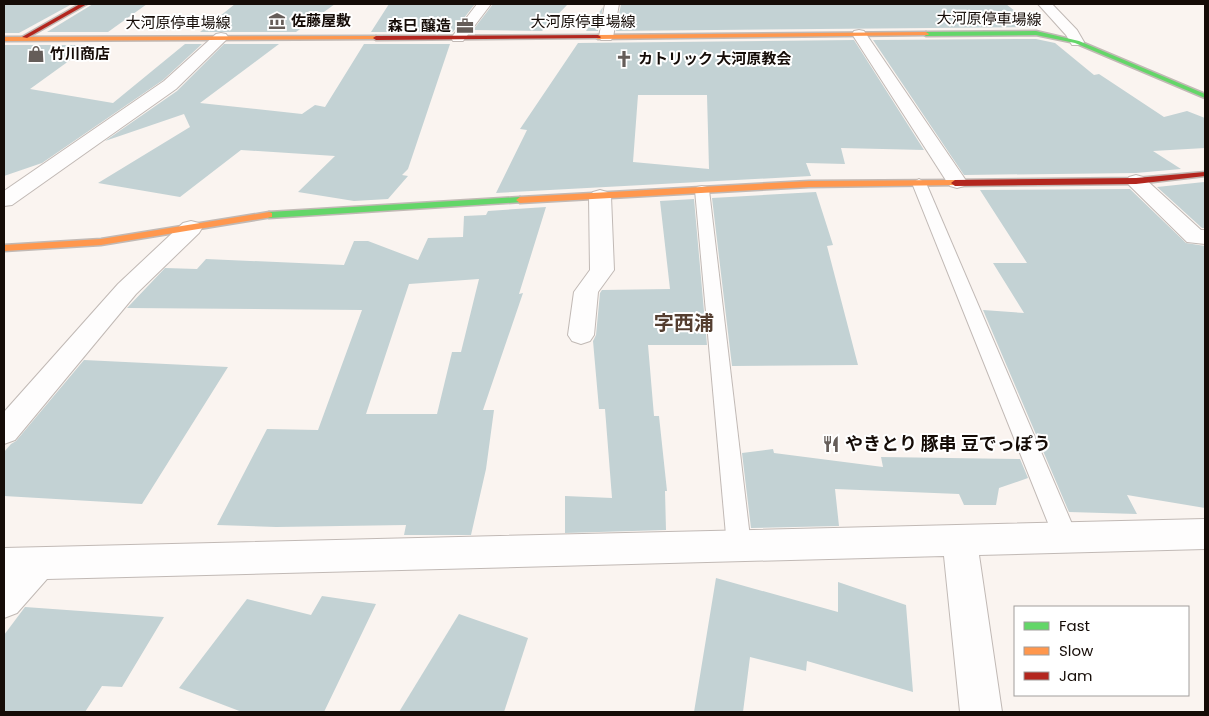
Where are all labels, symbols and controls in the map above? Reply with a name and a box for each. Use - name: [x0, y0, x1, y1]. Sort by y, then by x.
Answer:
- street label: 大河原停車場線: [936, 7, 1042, 30]
- place label: 佐藤屋敷: [291, 10, 351, 31]
- museum icon: 佐藤屋敷: [267, 11, 287, 31]
- street label: 大河原停車場線: [530, 11, 636, 32]
- street label: 大河原停車場線: [125, 12, 231, 33]
- place label: 森巳 醸造: [388, 15, 451, 36]
- office icon: 森巳 醸造: [455, 16, 475, 36]
- place label: 竹川商店: [50, 43, 110, 64]
- shop icon: 竹川商店: [26, 44, 46, 64]
- place label: カトリック 大河原教会: [638, 48, 791, 69]
- church icon: カトリック 大河原教会: [614, 49, 634, 69]
- district label: 字西浦: [654, 309, 714, 337]
- place label: やきとり 豚串 豆でっぽう: [845, 431, 1051, 456]
- restaurant icon: やきとり 豚串 豆でっぽう: [821, 434, 841, 454]
- legend: [1014, 606, 1189, 696]
- text: Fast: [1059, 615, 1090, 636]
- text: Slow: [1059, 640, 1094, 661]
- text: Jam: [1059, 665, 1093, 686]

